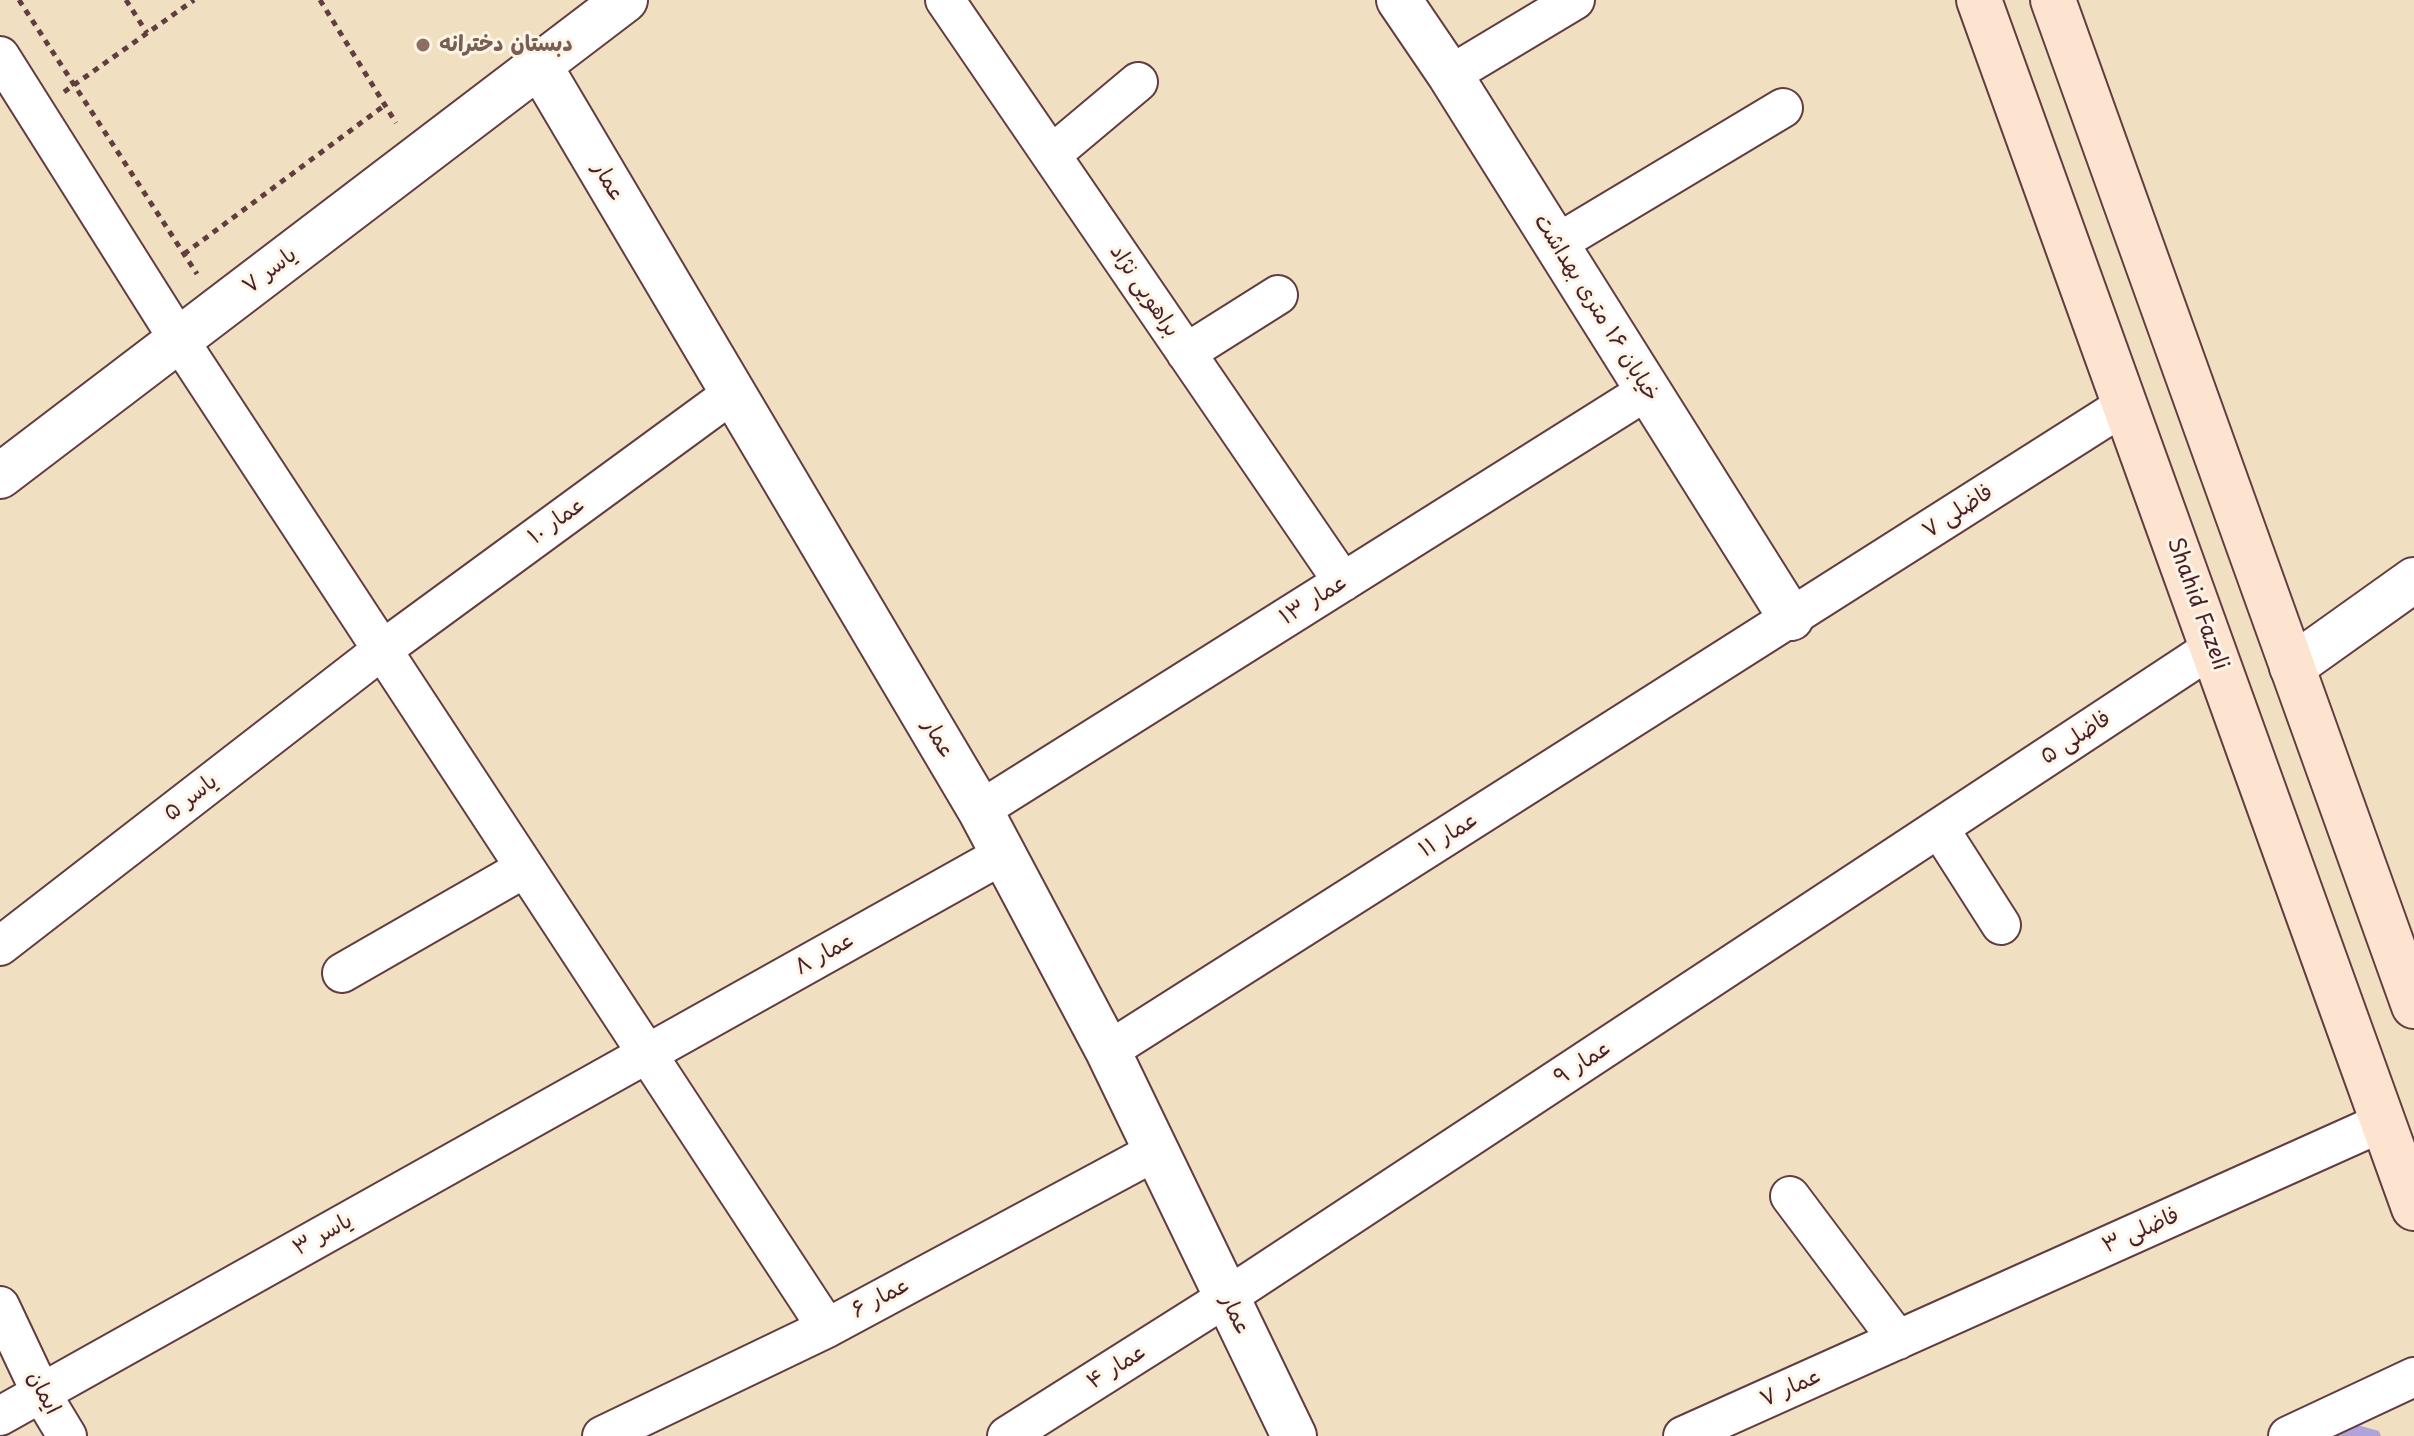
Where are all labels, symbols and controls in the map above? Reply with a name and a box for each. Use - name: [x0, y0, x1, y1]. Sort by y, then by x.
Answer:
- place label: دبستان دخترانه: [439, 32, 573, 58]
- marker: دبستان دخترانه: [414, 36, 432, 54]
- street label: عمار: [586, 157, 630, 207]
- street label: خیابان ۱۶ متری بهداشت: [1528, 209, 1664, 407]
- street label: براهویی نژاد: [1103, 240, 1185, 342]
- street label: یاسر ۷: [238, 242, 302, 300]
- street label: فاضلی ۷: [1918, 479, 1998, 545]
- street label: عمار ۱۰: [523, 491, 591, 551]
- street label: Shahid Fazeli: [2161, 534, 2233, 674]
- street label: عمار ۱۳: [1275, 569, 1353, 631]
- street label: فاضلی ۵: [2036, 706, 2116, 770]
- street label: عمار: [916, 714, 960, 764]
- street label: یاسر ۵: [159, 769, 223, 827]
- street label: عمار ۱۱: [1414, 807, 1484, 863]
- street label: عمار ۸: [790, 927, 860, 981]
- street label: عمار ۹: [1549, 1035, 1617, 1091]
- street label: فاضلی ۳: [2098, 1202, 2184, 1260]
- street label: یاسر ۳: [289, 1208, 357, 1262]
- street label: عمار ۶: [847, 1272, 915, 1324]
- street label: عمار: [1214, 1290, 1256, 1340]
- street label: عمار ۴: [1082, 1338, 1152, 1396]
- street label: عمار ۷: [1756, 1363, 1826, 1413]
- street label: ایمان: [21, 1367, 65, 1419]

